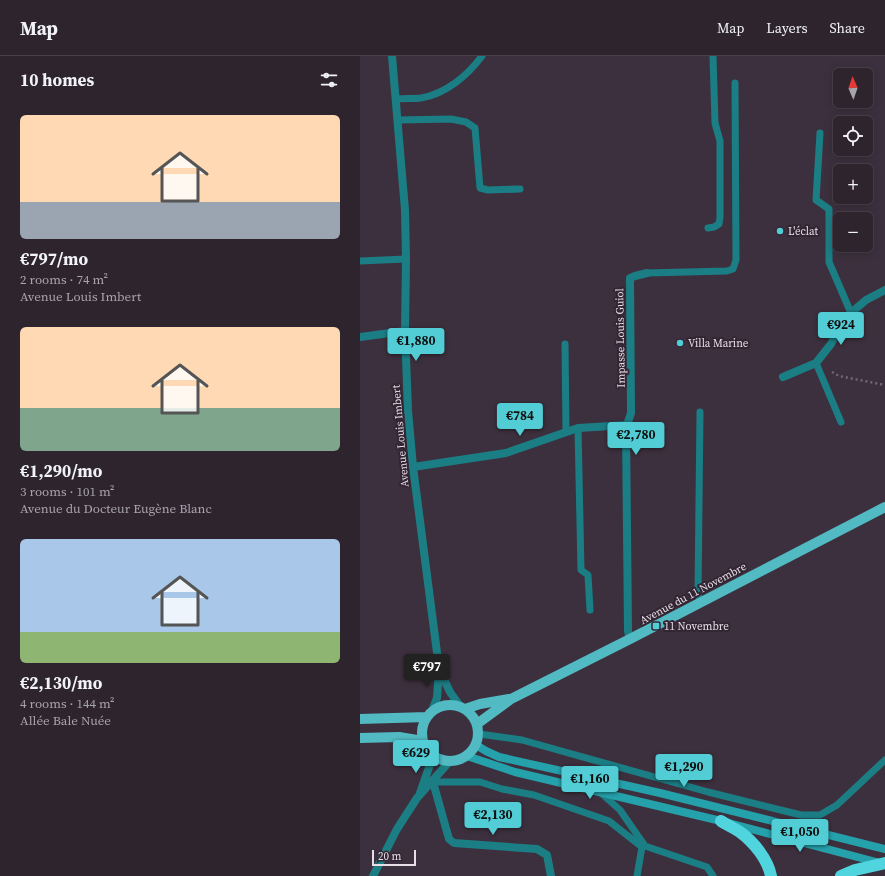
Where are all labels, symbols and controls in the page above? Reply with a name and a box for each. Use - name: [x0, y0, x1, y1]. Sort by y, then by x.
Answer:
- text: Map: [20, 15, 58, 41]
- text: Map: [717, 18, 744, 38]
- text: Layers: [766, 18, 808, 38]
- text: Share: [830, 18, 865, 38]
- text: 10 homes: [20, 68, 94, 92]
- north arrow: [833, 68, 873, 108]
- map controls: [833, 68, 873, 252]
- icon: filters: [318, 69, 340, 91]
- button: locate: [833, 116, 873, 156]
- icon: home: [144, 141, 216, 213]
- button: +: [833, 164, 873, 204]
- button: −: [833, 212, 873, 252]
- place label: L'éclat: [788, 224, 819, 239]
- marker: L'éclat: [775, 226, 785, 236]
- text: €797/mo: [20, 247, 88, 271]
- text: 2 rooms · 74 m²: [20, 271, 108, 288]
- text: Avenue Louis Imbert: [20, 288, 141, 305]
- street label: Impasse Louis Guiol: [612, 288, 629, 388]
- pin: €924: [817, 312, 865, 346]
- text: €924: [827, 316, 855, 333]
- pin: €1,880: [383, 328, 449, 362]
- text: €1,880: [396, 332, 436, 349]
- place label: Villa Marine: [688, 336, 749, 351]
- marker: Villa Marine: [675, 338, 685, 348]
- icon: home: [144, 353, 216, 425]
- street label: Avenue Louis Imbert: [389, 384, 412, 488]
- pin: €784: [496, 403, 544, 437]
- text: €784: [506, 407, 534, 424]
- pin: €2,780: [603, 422, 669, 456]
- text: €2,780: [616, 426, 656, 443]
- text: €1,290/mo: [20, 459, 102, 483]
- text: 3 rooms · 101 m²: [20, 483, 115, 500]
- text: Avenue du Docteur Eugène Blanc: [20, 500, 212, 517]
- street label: Avenue du 11 Novembre: [638, 559, 748, 627]
- icon: home: [144, 565, 216, 637]
- place label: 11 Novembre: [664, 619, 729, 633]
- marker: 11 Novembre: [651, 621, 661, 631]
- pin: €797: [403, 654, 451, 688]
- text: €797: [413, 658, 441, 675]
- text: €2,130/mo: [20, 671, 102, 695]
- text: 4 rooms · 144 m²: [20, 695, 115, 712]
- text: Allée Bale Nuée: [20, 712, 111, 729]
- pin: €629: [392, 740, 440, 774]
- text: €629: [402, 744, 430, 761]
- pin: €1,290: [651, 754, 717, 788]
- text: €1,290: [664, 758, 704, 775]
- pin: €1,160: [557, 766, 623, 800]
- text: €1,160: [570, 770, 610, 787]
- pin: €2,130: [460, 802, 526, 836]
- text: €2,130: [473, 806, 513, 823]
- pin: €1,050: [767, 819, 833, 853]
- text: €1,050: [780, 823, 820, 840]
- scale bar: [372, 848, 416, 867]
- text: 20 m: [378, 849, 401, 864]

